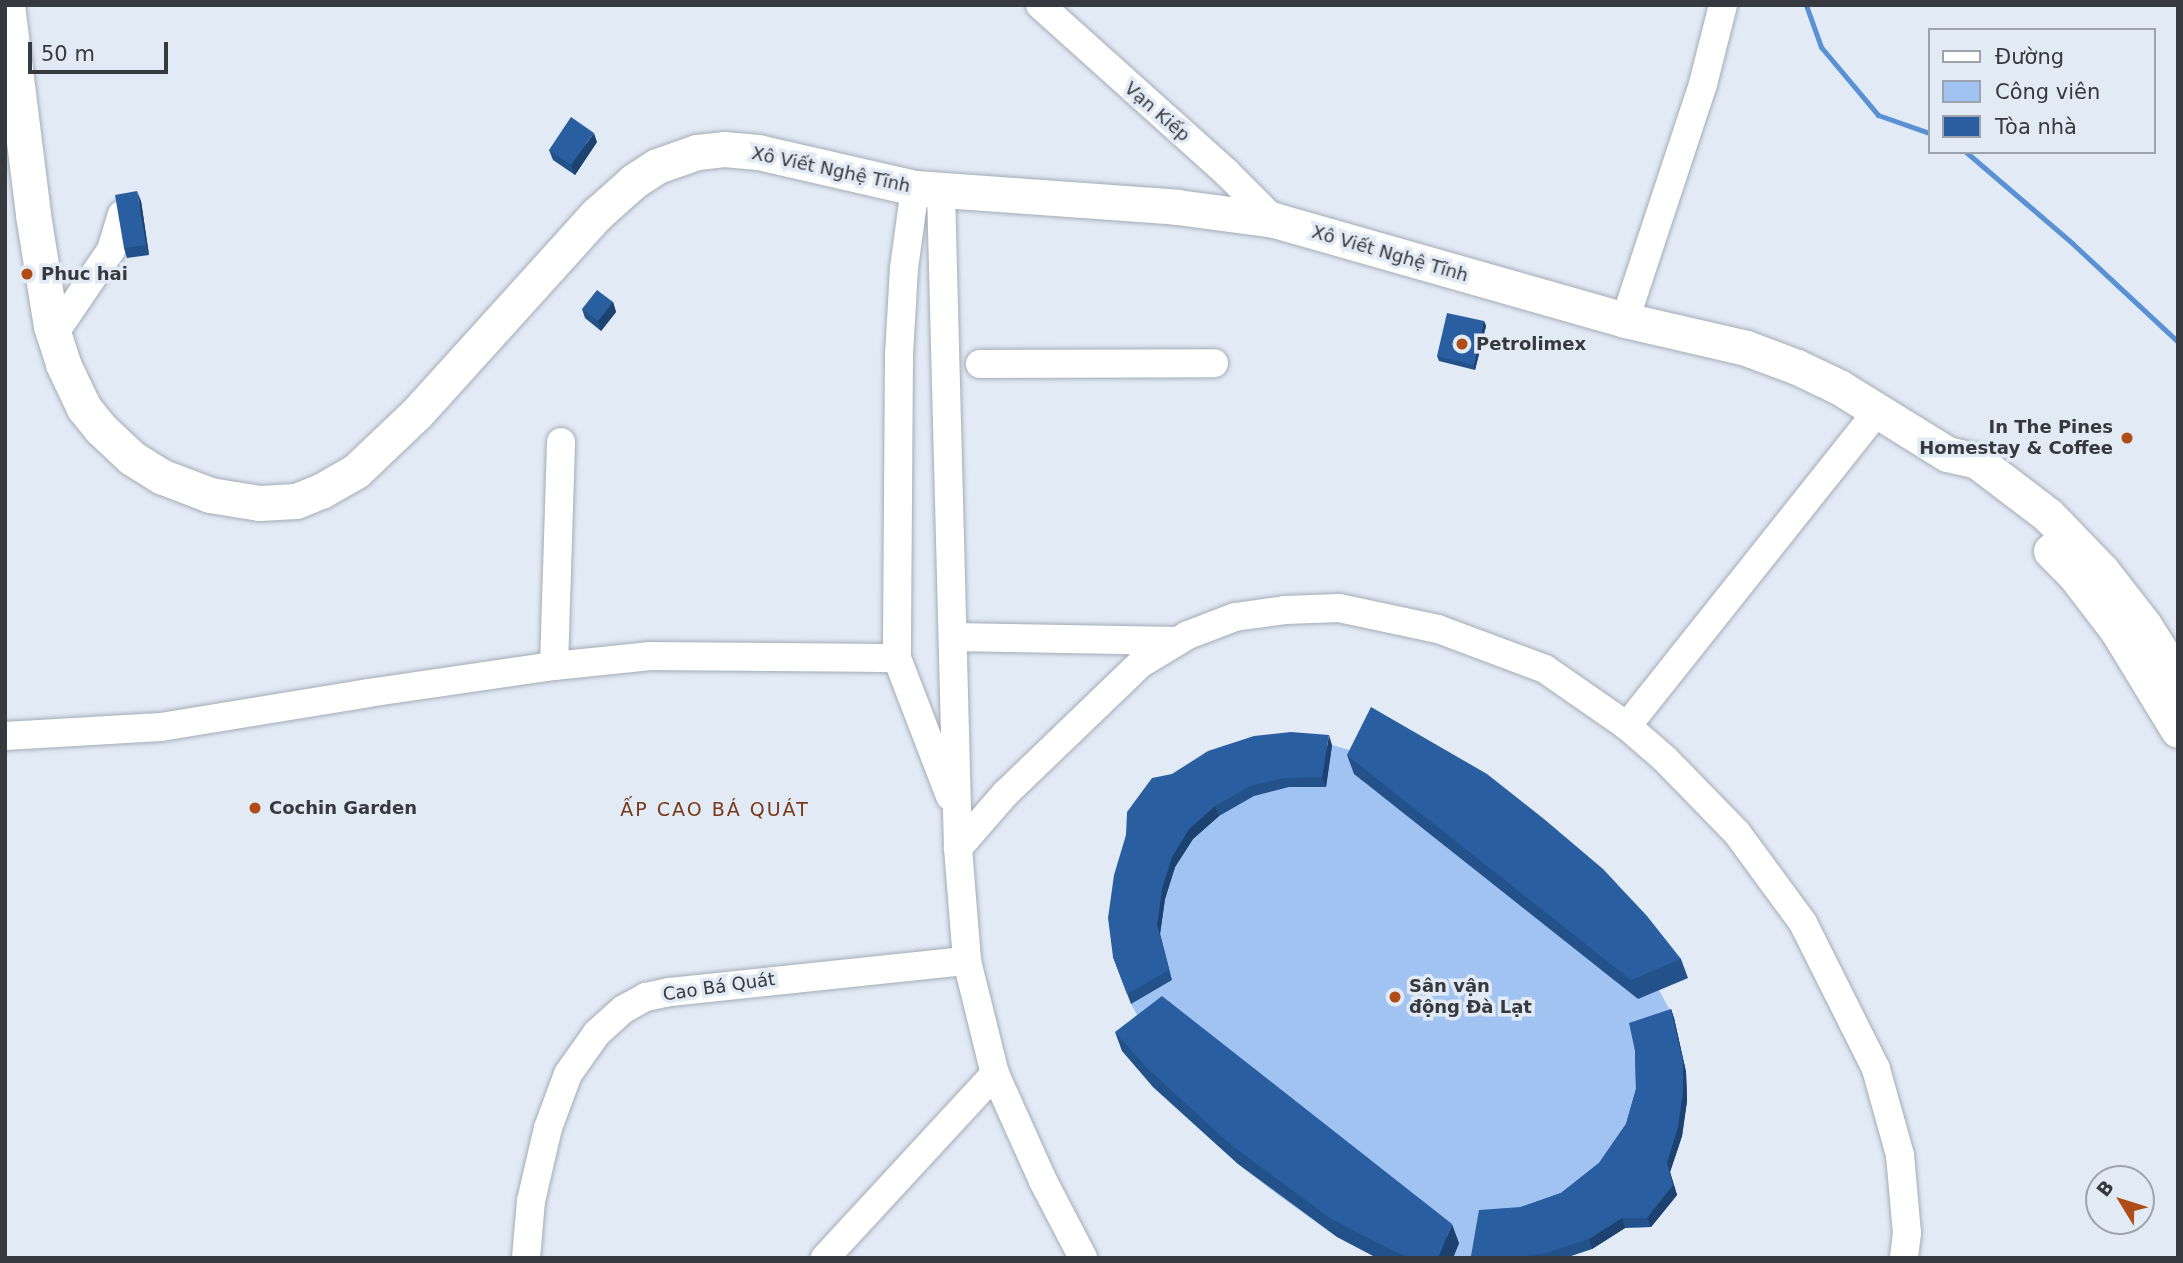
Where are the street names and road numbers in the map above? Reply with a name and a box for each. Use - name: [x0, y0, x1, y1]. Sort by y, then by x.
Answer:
- street label: Vạn Kiếp: [1120, 78, 1194, 146]
- street label: Xô Viết Nghệ Tĩnh: [750, 143, 912, 197]
- street label: Xô Viết Nghệ Tĩnh: [1309, 221, 1471, 287]
- street label: Cao Bá Quát: [661, 968, 777, 1006]

